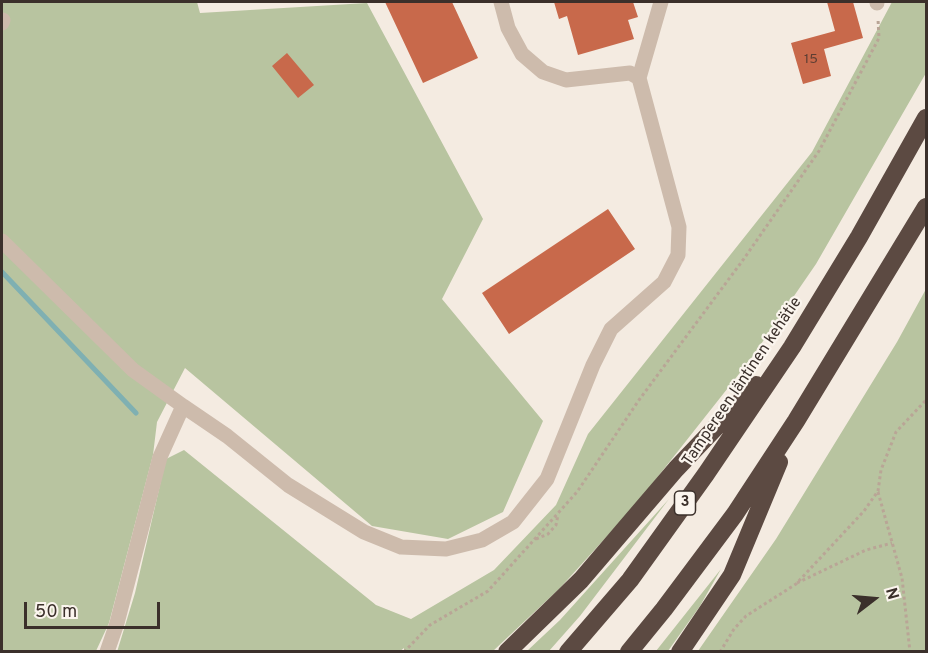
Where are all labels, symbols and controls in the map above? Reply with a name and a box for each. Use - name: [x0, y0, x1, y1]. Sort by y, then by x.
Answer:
- house number: 15: [804, 52, 818, 68]
- street label: Tampereen läntinen kehätie: [679, 294, 807, 470]
- road number: 3: [674, 491, 696, 515]
- north arrow: [844, 569, 904, 629]
- text: N: [880, 586, 903, 602]
- scale bar: [27, 590, 164, 628]
- text: 50 m: [35, 601, 77, 624]

